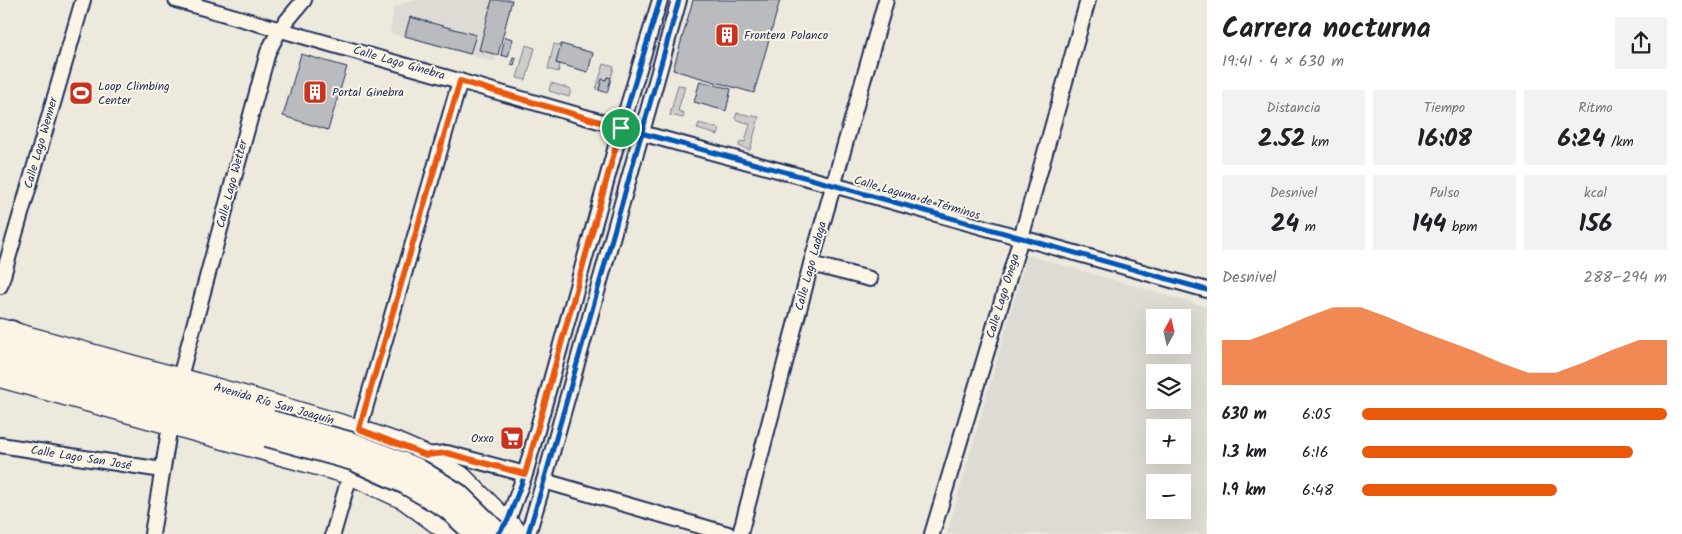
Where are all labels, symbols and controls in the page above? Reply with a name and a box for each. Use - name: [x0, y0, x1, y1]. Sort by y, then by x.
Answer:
- text: Carrera nocturna: [1222, 7, 1431, 52]
- button: share: [1615, 17, 1667, 69]
- building icon: Frontera Polanco: [714, 22, 740, 48]
- place label: Frontera Polanco: [744, 26, 828, 45]
- street label: Calle Lago Ginebra: [351, 41, 448, 85]
- text: 19:41 · 4 × 630 m: [1222, 49, 1344, 74]
- place label: Loop Climbing Center: [98, 77, 170, 110]
- building icon: Portal Ginebra: [302, 79, 328, 105]
- sports icon: Loop Climbing Center: [68, 80, 94, 106]
- place label: Portal Ginebra: [332, 83, 404, 102]
- street label: Calle Lago Wenner: [19, 94, 63, 191]
- text: Distancia: [1267, 97, 1320, 119]
- text: Tiempo: [1424, 97, 1465, 119]
- text: Ritmo: [1578, 97, 1613, 119]
- pin: [600, 107, 642, 149]
- icon: arrive: [607, 114, 635, 142]
- text: 2.52: [1258, 119, 1306, 159]
- text: 16:08: [1417, 119, 1472, 159]
- text: 6:24: [1557, 119, 1605, 159]
- text: km: [1306, 131, 1329, 153]
- text: /km: [1605, 131, 1634, 153]
- street label: Calle Lago Wetter: [211, 137, 253, 230]
- street label: Calle Laguna de Términos: [852, 171, 982, 225]
- text: Desnivel: [1270, 182, 1317, 204]
- text: Pulso: [1429, 182, 1460, 204]
- text: kcal: [1584, 182, 1607, 204]
- text: 24: [1271, 204, 1299, 244]
- text: 144: [1412, 204, 1447, 244]
- text: 156: [1579, 204, 1612, 244]
- text: m: [1299, 216, 1316, 238]
- text: bpm: [1447, 216, 1477, 238]
- street label: Calle Lago Ladoga: [790, 219, 832, 313]
- street label: Calle Lago Onega: [981, 251, 1025, 341]
- text: Desnivel: [1222, 265, 1277, 290]
- text: 288–294 m: [1584, 265, 1667, 290]
- north arrow: [1146, 309, 1191, 354]
- map controls: [1146, 309, 1191, 519]
- button: layers: [1146, 364, 1191, 409]
- street label: Avenida Río San Joaquín: [212, 378, 336, 430]
- text: 630 m: [1222, 402, 1267, 427]
- text: 6:05: [1302, 402, 1331, 427]
- button: +: [1146, 419, 1191, 464]
- supermarket icon: Oxxo: [499, 425, 525, 451]
- place label: Oxxo: [471, 429, 494, 448]
- text: 1.3 km: [1222, 440, 1267, 465]
- text: 6:16: [1302, 440, 1329, 465]
- street label: Calle Lago San José: [29, 441, 133, 475]
- button: −: [1146, 474, 1191, 519]
- text: 1.9 km: [1222, 478, 1266, 503]
- text: 6:48: [1302, 478, 1333, 503]

